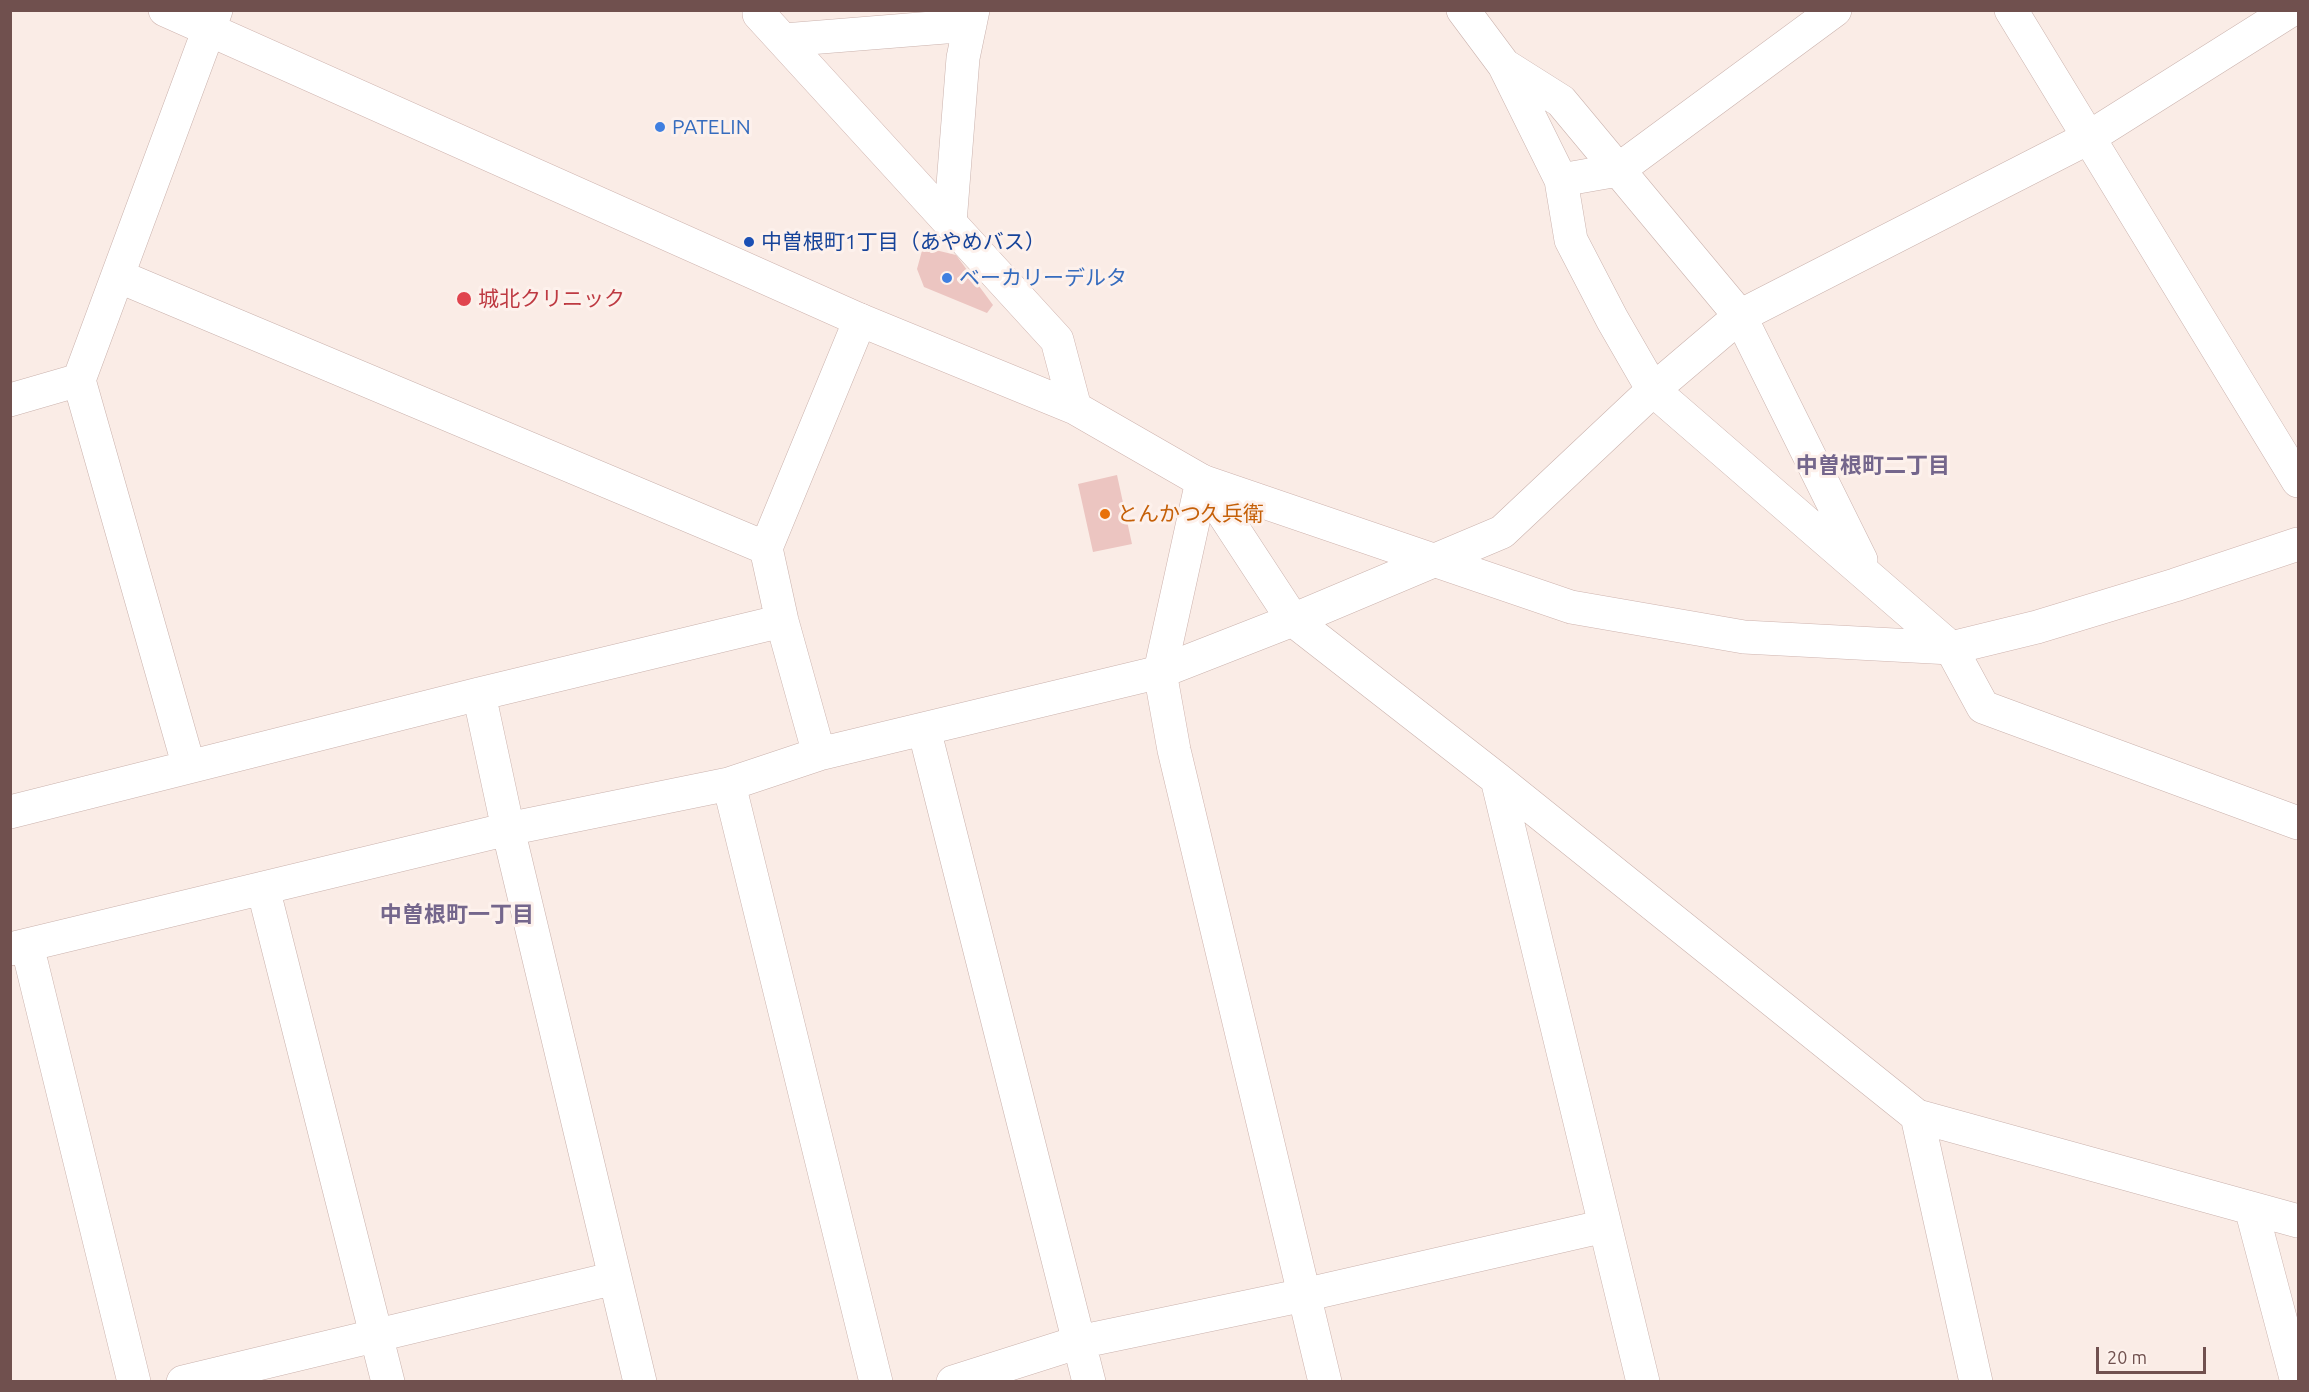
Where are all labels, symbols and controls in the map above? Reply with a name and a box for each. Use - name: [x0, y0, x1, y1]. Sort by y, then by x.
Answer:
- place label: PATELIN: [672, 114, 751, 140]
- marker: PATELIN: [653, 120, 667, 134]
- place label: 中曽根町1丁目（あやめバス）: [761, 229, 1046, 255]
- marker: 中曽根町1丁目（あやめバス）: [742, 235, 756, 249]
- place label: ベーカリーデルタ: [959, 265, 1127, 291]
- marker: ベーカリーデルタ: [940, 271, 954, 285]
- place label: 城北クリニック: [478, 286, 625, 312]
- marker: 城北クリニック: [455, 290, 473, 308]
- district label: 中曽根町二丁目: [1796, 453, 1950, 479]
- place label: とんかつ久兵衛: [1117, 501, 1264, 527]
- marker: とんかつ久兵衛: [1098, 507, 1112, 521]
- district label: 中曽根町一丁目: [380, 902, 534, 928]
- scale bar: [2099, 1335, 2208, 1373]
- text: 20 m: [2107, 1347, 2147, 1367]

